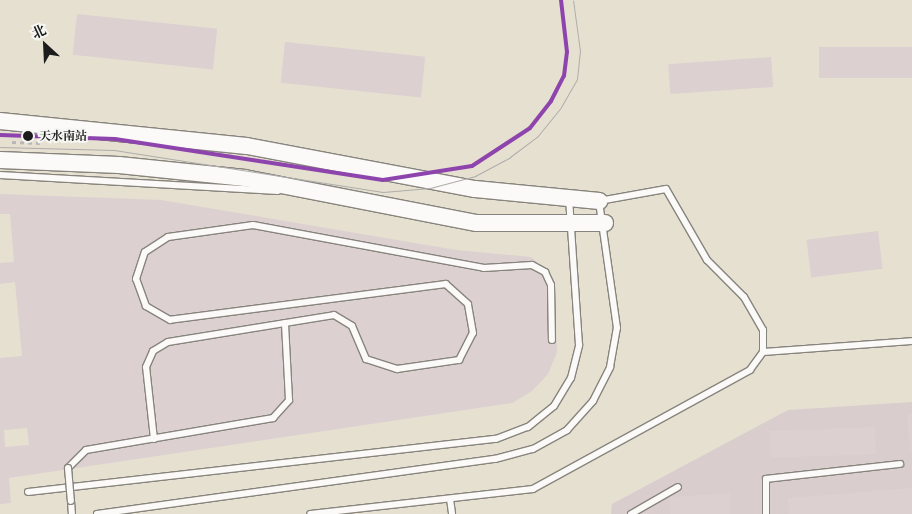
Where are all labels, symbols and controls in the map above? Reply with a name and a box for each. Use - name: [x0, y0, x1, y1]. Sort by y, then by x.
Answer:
- north arrow: [20, 20, 70, 70]
- text: 北: [29, 20, 49, 43]
- marker: 天水南站: [21, 129, 35, 143]
- place label: 天水南站: [39, 129, 87, 143]

